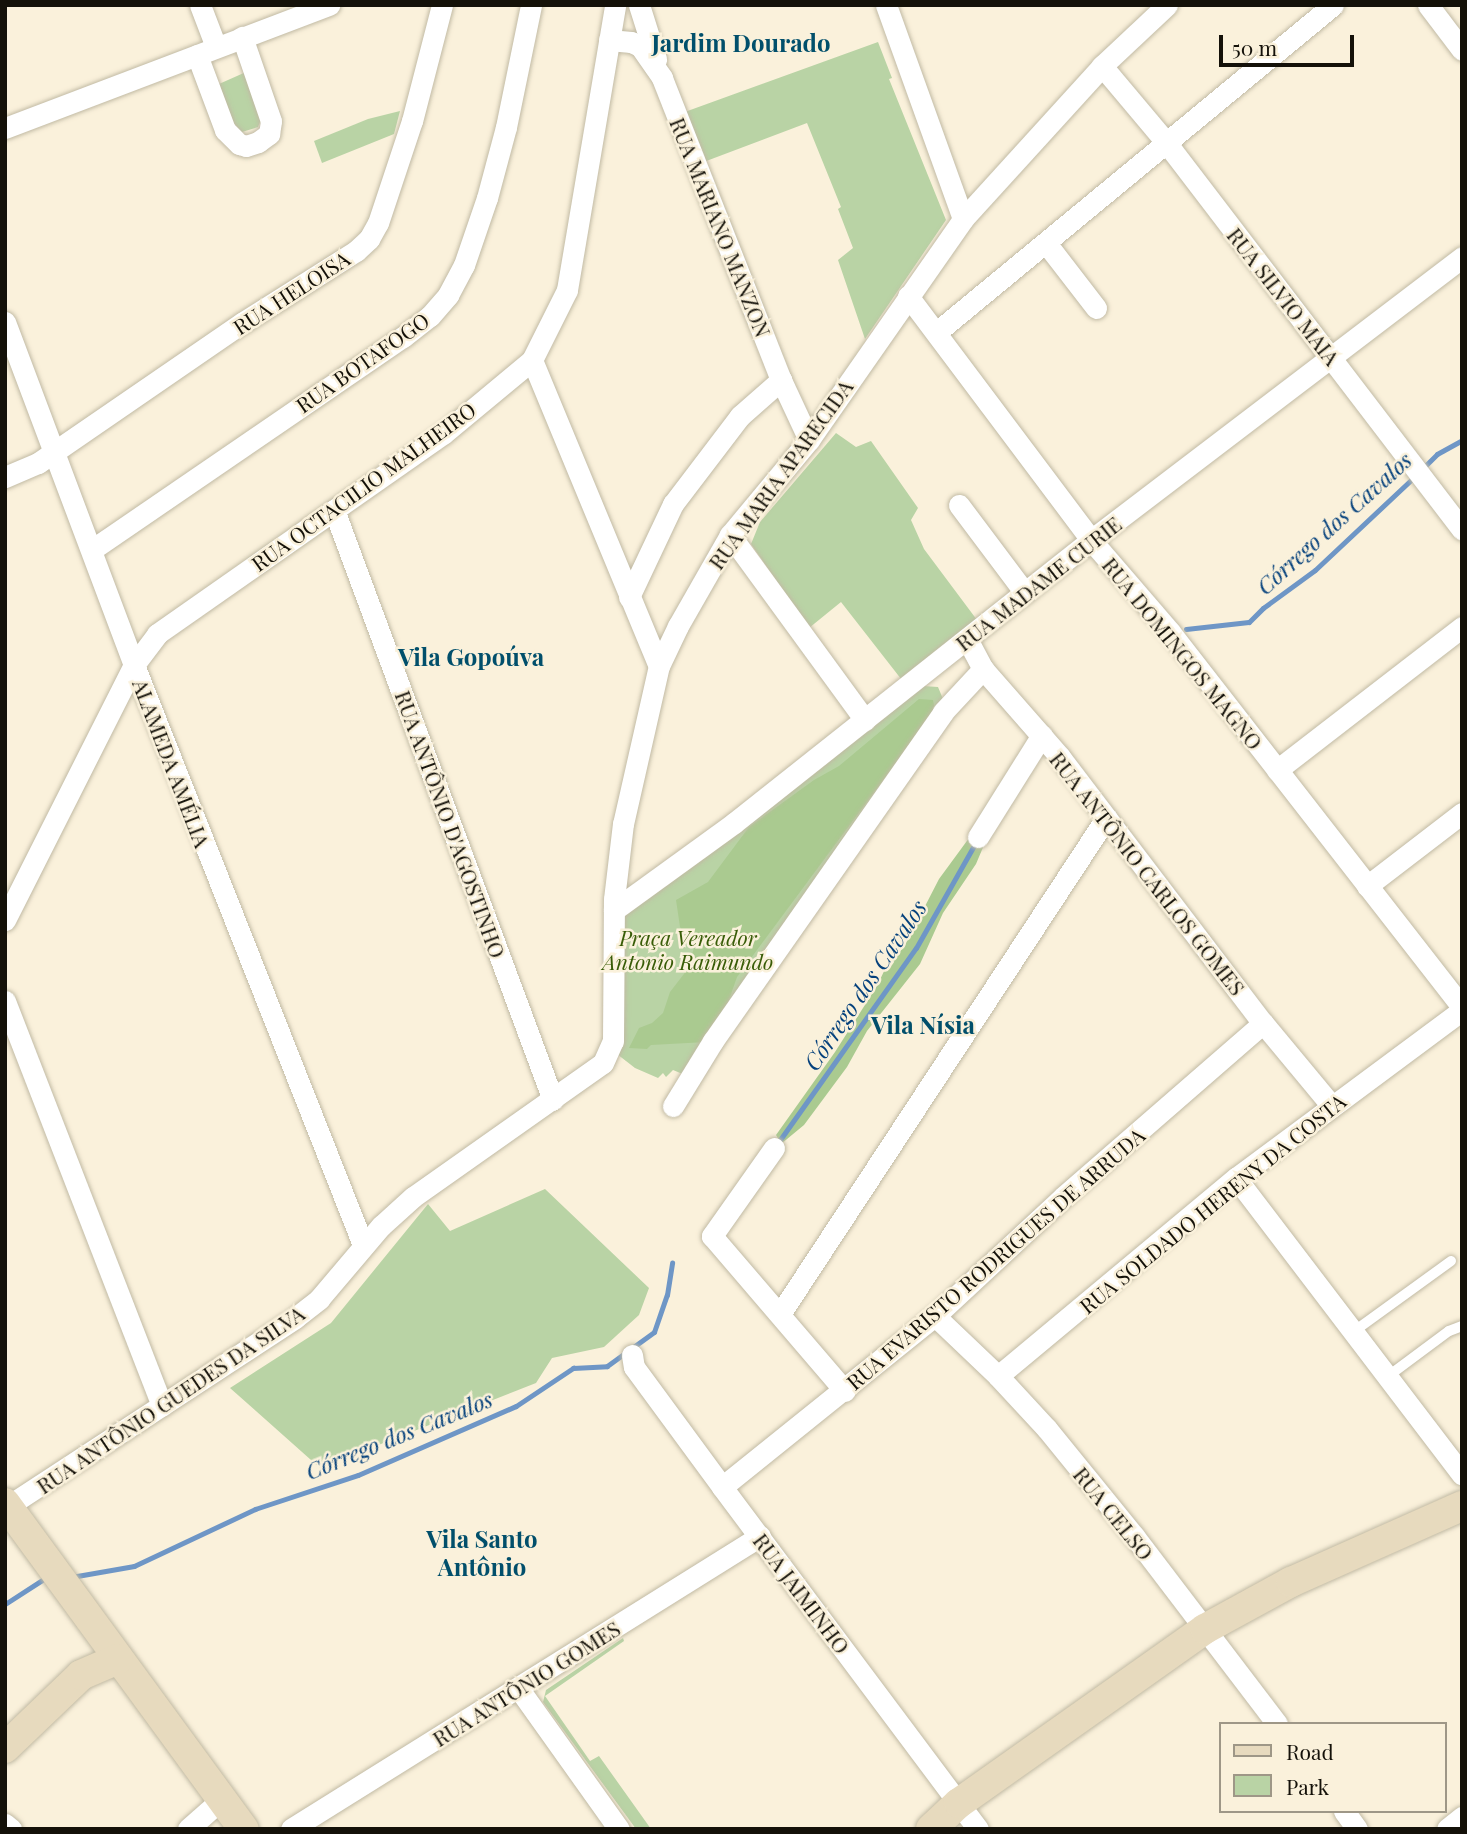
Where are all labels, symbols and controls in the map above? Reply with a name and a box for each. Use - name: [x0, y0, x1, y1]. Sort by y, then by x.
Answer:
- scale bar: [1222, 21, 1357, 65]
- district label: Jardim Dourado: [651, 29, 831, 57]
- text: 50 m: [1232, 33, 1277, 61]
- street label: RUA MARIANO MANZON: [665, 114, 777, 340]
- street label: RUA SILVIO MAIA: [1223, 222, 1345, 370]
- street label: RUA HELOISA: [228, 245, 354, 339]
- street label: RUA BOTAFOGO: [291, 307, 433, 417]
- street label: RUA MARIA APARECIDA: [703, 374, 857, 574]
- street label: RUA OCTACILIO MALHEIRO: [246, 396, 480, 576]
- water label: Córrego dos Cavalos: [1251, 446, 1417, 600]
- street label: RUA MADAME CURIE: [950, 511, 1126, 655]
- street label: RUA DOMINGOS MAGNO: [1098, 552, 1268, 754]
- district label: Vila Gopoúva: [398, 643, 544, 671]
- street label: ALAMEDA AMÉLIA: [128, 675, 216, 851]
- street label: RUA ANTÔNIO D'AGOSTINHO: [391, 687, 511, 961]
- street label: RUA ANTÔNIO CARLOS GOMES: [1045, 746, 1251, 1000]
- water label: Córrego dos Cavalos: [798, 895, 932, 1075]
- park label: Praça Vereador Antonio Raimundo: [603, 924, 773, 974]
- district label: Vila Nísia: [871, 1011, 975, 1039]
- street label: RUA SOLDADO HERENY DA COSTA: [1074, 1088, 1350, 1318]
- street label: RUA EVARISTO RODRIGUES DE ARRUDA: [841, 1121, 1149, 1395]
- street label: RUA ANTÔNIO GUEDES DA SILVA: [31, 1300, 309, 1498]
- water label: Córrego dos Cavalos: [301, 1385, 497, 1485]
- street label: RUA CELSO: [1069, 1461, 1159, 1565]
- district label: Vila Santo Antônio: [426, 1525, 538, 1581]
- street label: RUA JAIMINHO: [749, 1528, 855, 1658]
- street label: RUA ANTÔNIO GOMES: [427, 1615, 625, 1751]
- legend: [1218, 1722, 1446, 1813]
- text: Road: [1286, 1737, 1334, 1765]
- text: Park: [1286, 1772, 1329, 1800]

